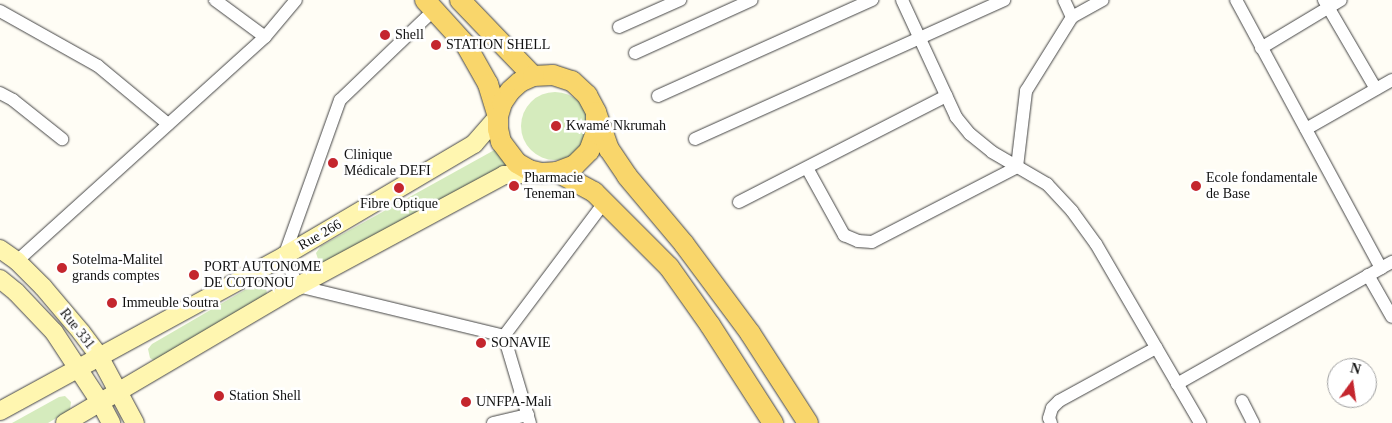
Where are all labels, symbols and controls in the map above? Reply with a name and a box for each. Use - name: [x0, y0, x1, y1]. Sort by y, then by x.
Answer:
- place label: Shell: [395, 27, 424, 43]
- marker: Shell: [379, 29, 391, 41]
- place label: STATION SHELL: [446, 37, 550, 53]
- marker: STATION SHELL: [430, 39, 442, 51]
- place label: Kwamé Nkrumah: [566, 118, 666, 134]
- marker: Kwamé Nkrumah: [550, 120, 562, 132]
- place label: Clinique Médicale DEFI: [344, 147, 431, 180]
- marker: Clinique Médicale DEFI: [326, 156, 340, 170]
- place label: Pharmacie Teneman: [524, 170, 583, 202]
- place label: Ecole fondamentale de Base: [1206, 170, 1318, 202]
- marker: Pharmacie Teneman: [508, 180, 520, 192]
- marker: Ecole fondamentale de Base: [1190, 180, 1202, 192]
- marker: Fibre Optique: [393, 182, 405, 194]
- place label: Fibre Optique: [360, 196, 438, 212]
- street label: Rue 266: [295, 216, 345, 254]
- place label: Sotelma-Malitel grands comptes: [72, 252, 163, 284]
- place label: PORT AUTONOME DE COTONOU: [204, 259, 322, 292]
- marker: Sotelma-Malitel grands comptes: [56, 262, 68, 274]
- marker: PORT AUTONOME DE COTONOU: [188, 269, 200, 281]
- place label: Immeuble Soutra: [122, 295, 219, 311]
- marker: Immeuble Soutra: [106, 297, 118, 309]
- street label: Rue 331: [56, 305, 98, 353]
- place label: SONAVIE: [491, 335, 551, 351]
- marker: SONAVIE: [475, 337, 487, 349]
- north arrow: [1327, 358, 1377, 408]
- text: N: [1349, 360, 1362, 377]
- place label: Station Shell: [229, 388, 301, 404]
- marker: Station Shell: [213, 390, 225, 402]
- place label: UNFPA-Mali: [476, 394, 552, 410]
- marker: UNFPA-Mali: [460, 396, 472, 408]

